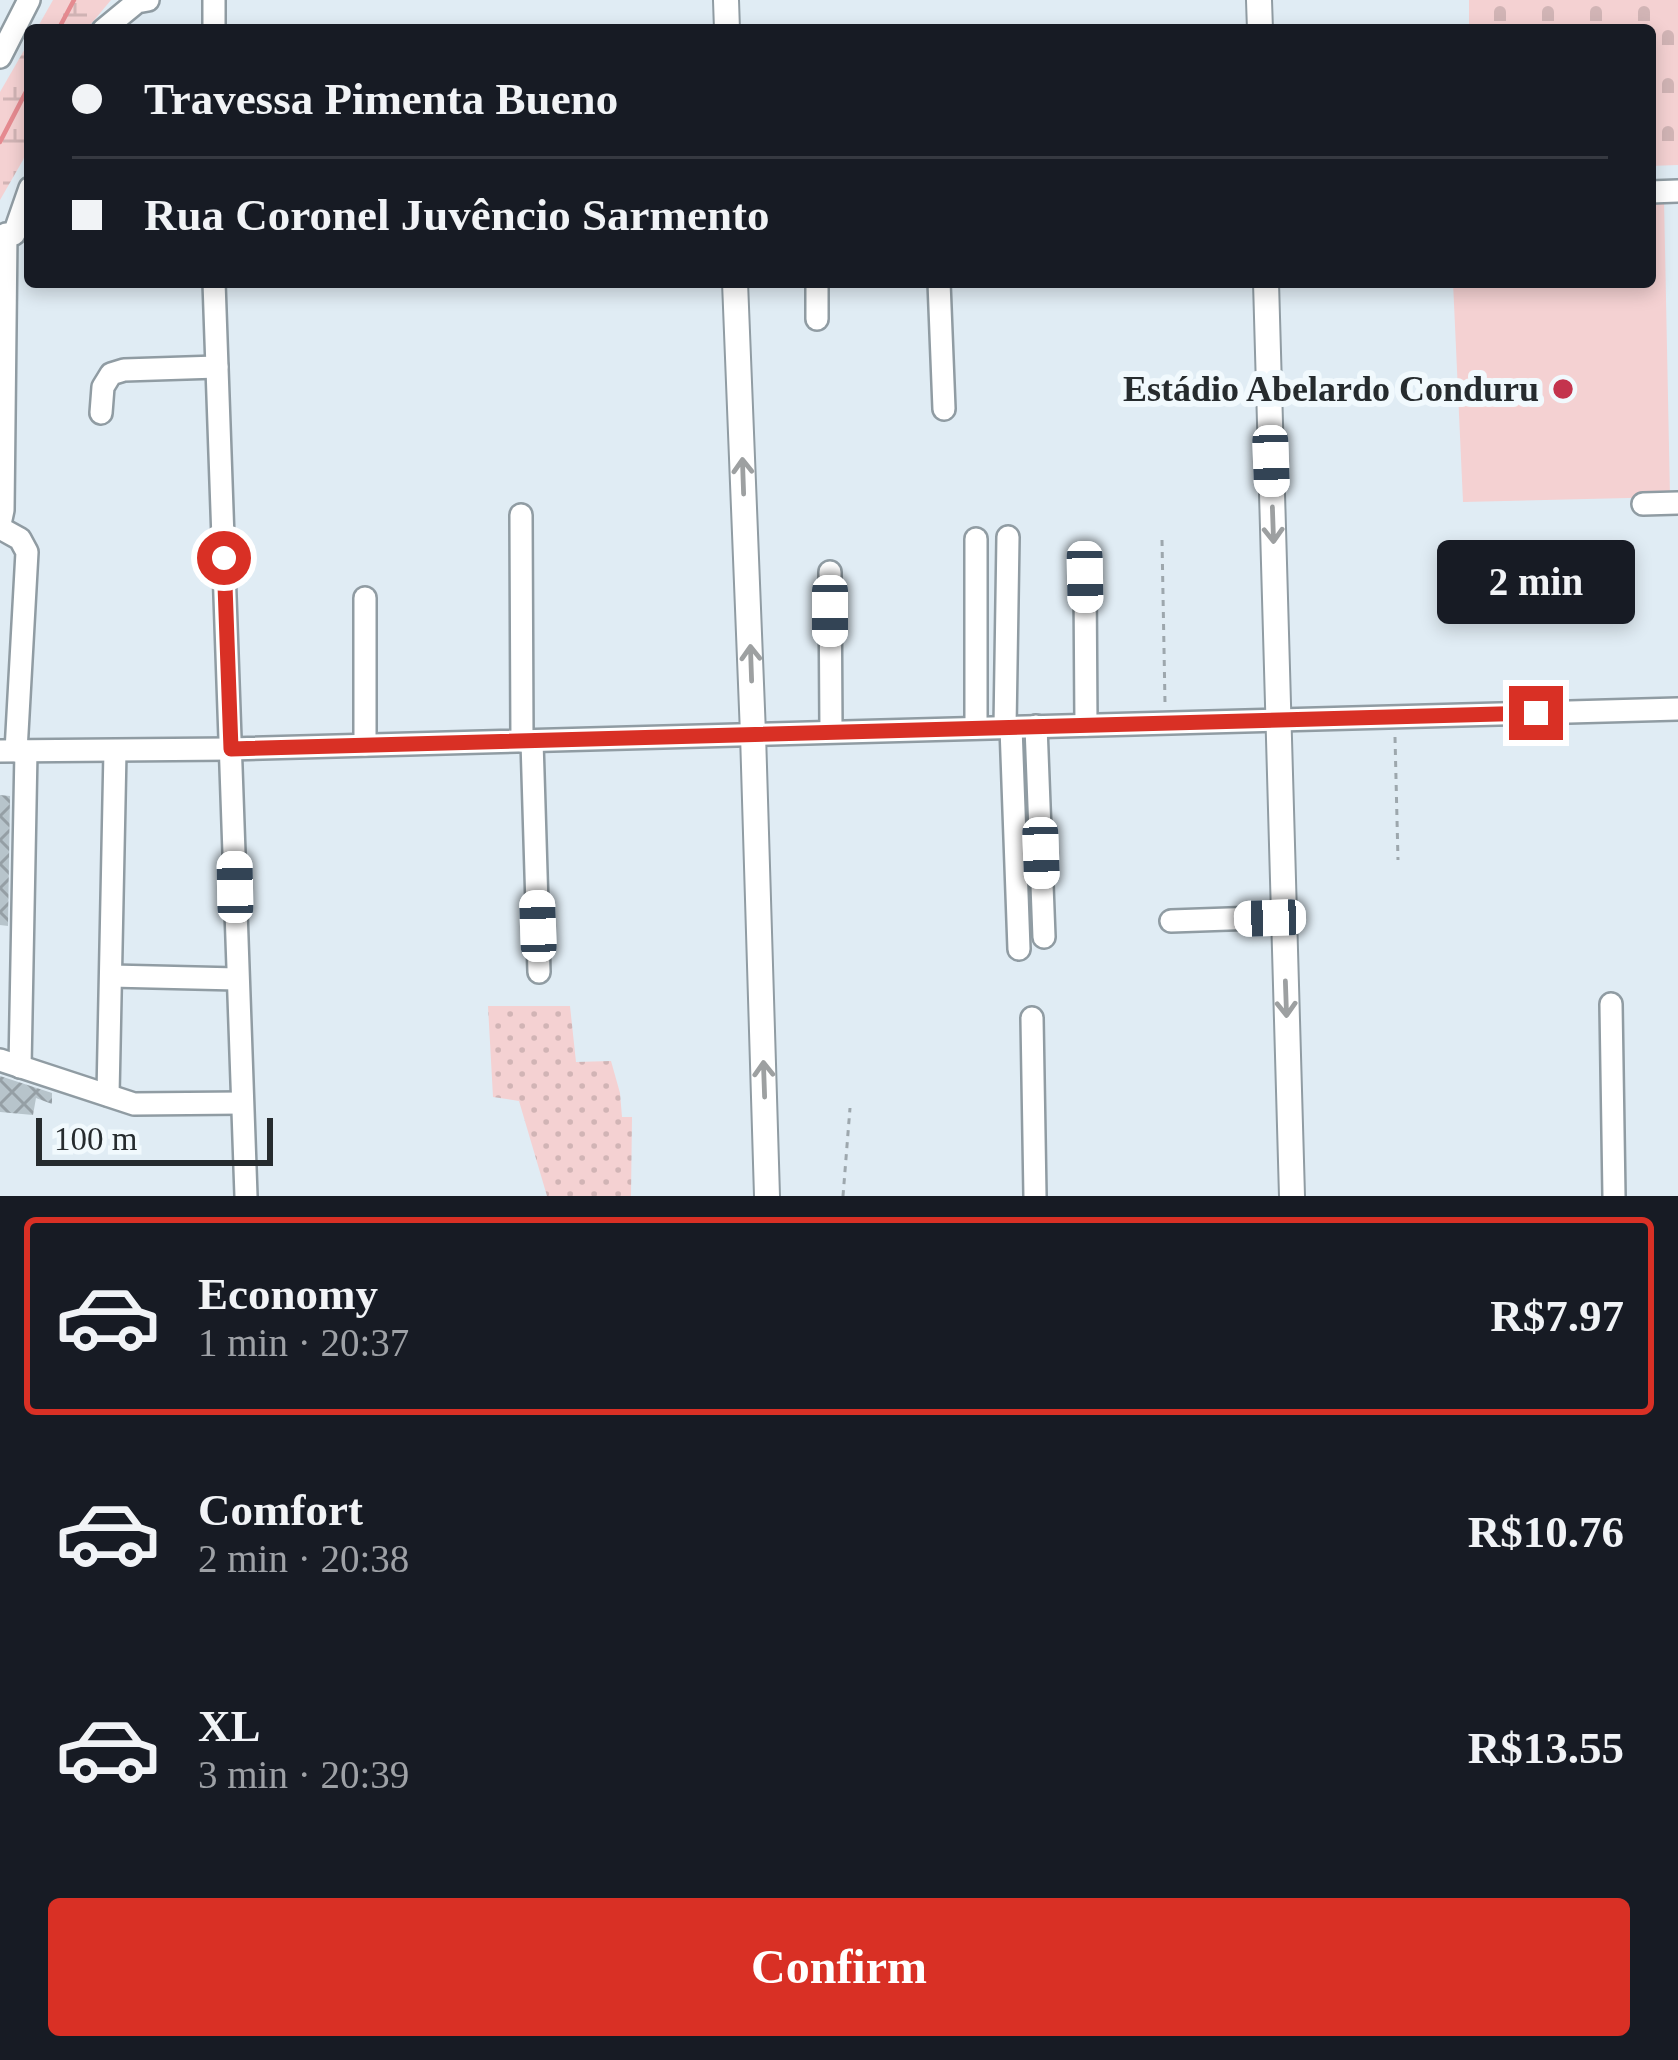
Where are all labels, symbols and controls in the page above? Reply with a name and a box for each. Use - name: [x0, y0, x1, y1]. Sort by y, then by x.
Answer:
- text: Travessa Pimenta Bueno: [144, 74, 618, 124]
- text: Rua Coronel Juvêncio Sarmento: [144, 190, 769, 240]
- place label: Estádio Abelardo Conduru: [1123, 369, 1539, 409]
- marker: Estádio Abelardo Conduru: [1550, 376, 1576, 402]
- car: [1252, 424, 1290, 498]
- one-way arrow: [731, 457, 754, 496]
- one-way arrow: [1262, 505, 1285, 544]
- route start: [197, 531, 251, 585]
- callout: 2 min: [1437, 539, 1635, 623]
- car: [1066, 541, 1104, 613]
- text: 2 min: [1489, 560, 1583, 603]
- car: [812, 575, 848, 647]
- one-way arrow: [739, 644, 762, 683]
- route end: [1509, 686, 1563, 740]
- car: [1022, 816, 1060, 890]
- car: [216, 851, 254, 923]
- car: [519, 889, 557, 963]
- car: [1233, 899, 1307, 937]
- one-way arrow: [1275, 979, 1298, 1018]
- one-way arrow: [752, 1060, 775, 1099]
- scale bar: [36, 1112, 273, 1165]
- text: 100 m: [54, 1121, 137, 1157]
- icon: car: [54, 1262, 162, 1370]
- text: Economy: [198, 1269, 378, 1319]
- text: R$7.97: [1490, 1291, 1624, 1341]
- text: 1 min · 20:37: [198, 1321, 409, 1364]
- icon: car: [54, 1478, 162, 1586]
- text: Comfort: [198, 1485, 363, 1535]
- text: R$10.76: [1468, 1507, 1624, 1557]
- text: 2 min · 20:38: [198, 1537, 409, 1580]
- icon: car: [54, 1694, 162, 1802]
- text: XL: [198, 1701, 261, 1751]
- text: R$13.55: [1468, 1723, 1624, 1773]
- text: 3 min · 20:39: [198, 1753, 409, 1796]
- button: Confirm: [48, 1898, 1630, 2036]

